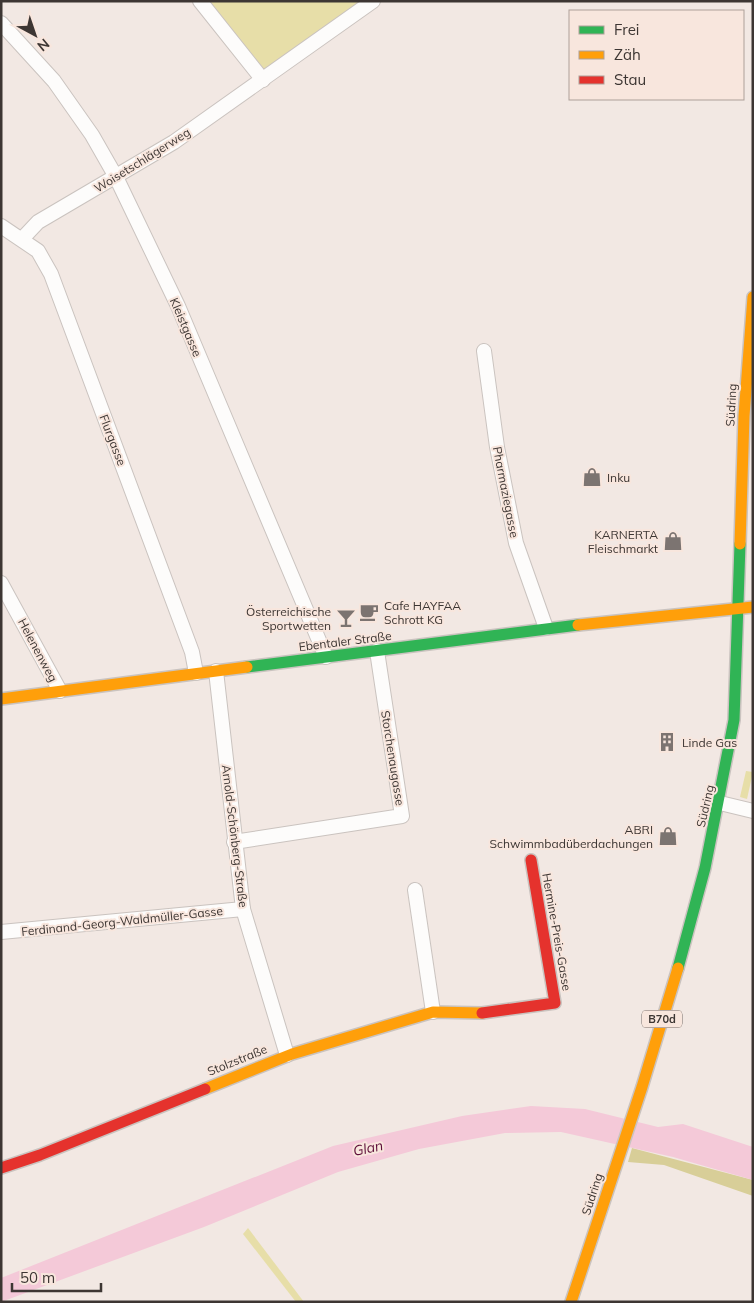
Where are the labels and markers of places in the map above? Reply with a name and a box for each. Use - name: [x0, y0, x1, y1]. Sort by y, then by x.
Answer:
- shop icon: Inku: [581, 466, 603, 488]
- place label: Inku: [607, 470, 630, 485]
- place label: KARNERTA Fleischmarkt: [588, 527, 658, 556]
- shop icon: KARNERTA Fleischmarkt: [662, 530, 684, 552]
- place label: Cafe HAYFAA Schrott KG: [384, 598, 461, 627]
- cafe icon: Cafe HAYFAA Schrott KG: [358, 601, 380, 623]
- place label: Österreichische Sportwetten: [246, 604, 331, 633]
- bar icon: Österreichische Sportwetten: [335, 607, 357, 629]
- building icon: Linde Gas: [656, 731, 678, 753]
- place label: Linde Gas: [682, 735, 737, 750]
- place label: ABRI Schwimmbadüberdachungen: [490, 822, 653, 851]
- shop icon: ABRI Schwimmbadüberdachungen: [657, 825, 679, 847]

